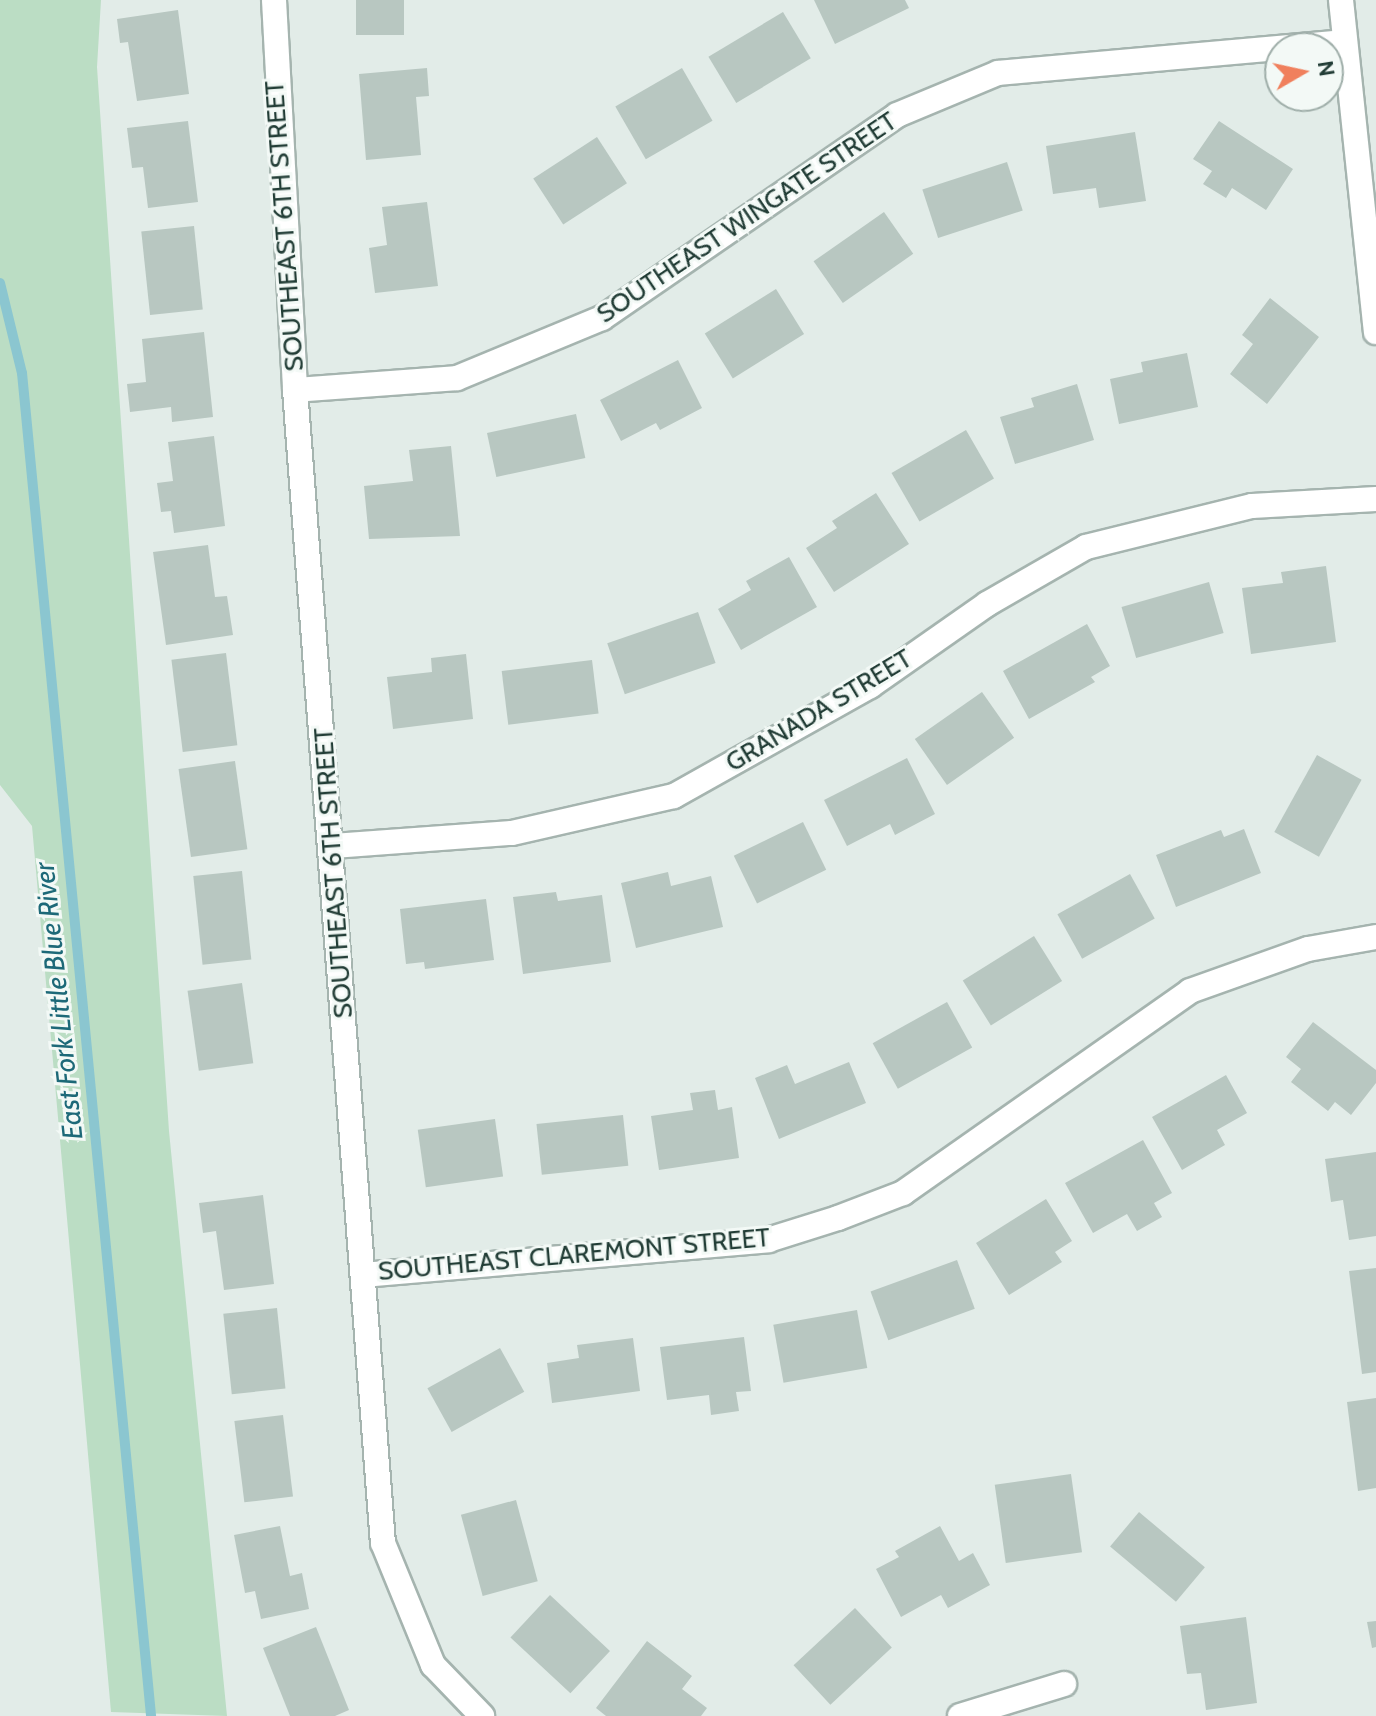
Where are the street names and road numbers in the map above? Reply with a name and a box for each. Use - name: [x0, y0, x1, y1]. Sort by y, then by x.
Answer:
- street label: SOUTHEAST 6TH STREET: [259, 80, 311, 372]
- street label: SOUTHEAST WINGATE STREET: [591, 106, 903, 330]
- street label: GRANADA STREET: [720, 643, 918, 779]
- street label: SOUTHEAST 6TH STREET: [308, 727, 360, 1019]
- street label: SOUTHEAST CLAREMONT STREET: [377, 1222, 771, 1288]

